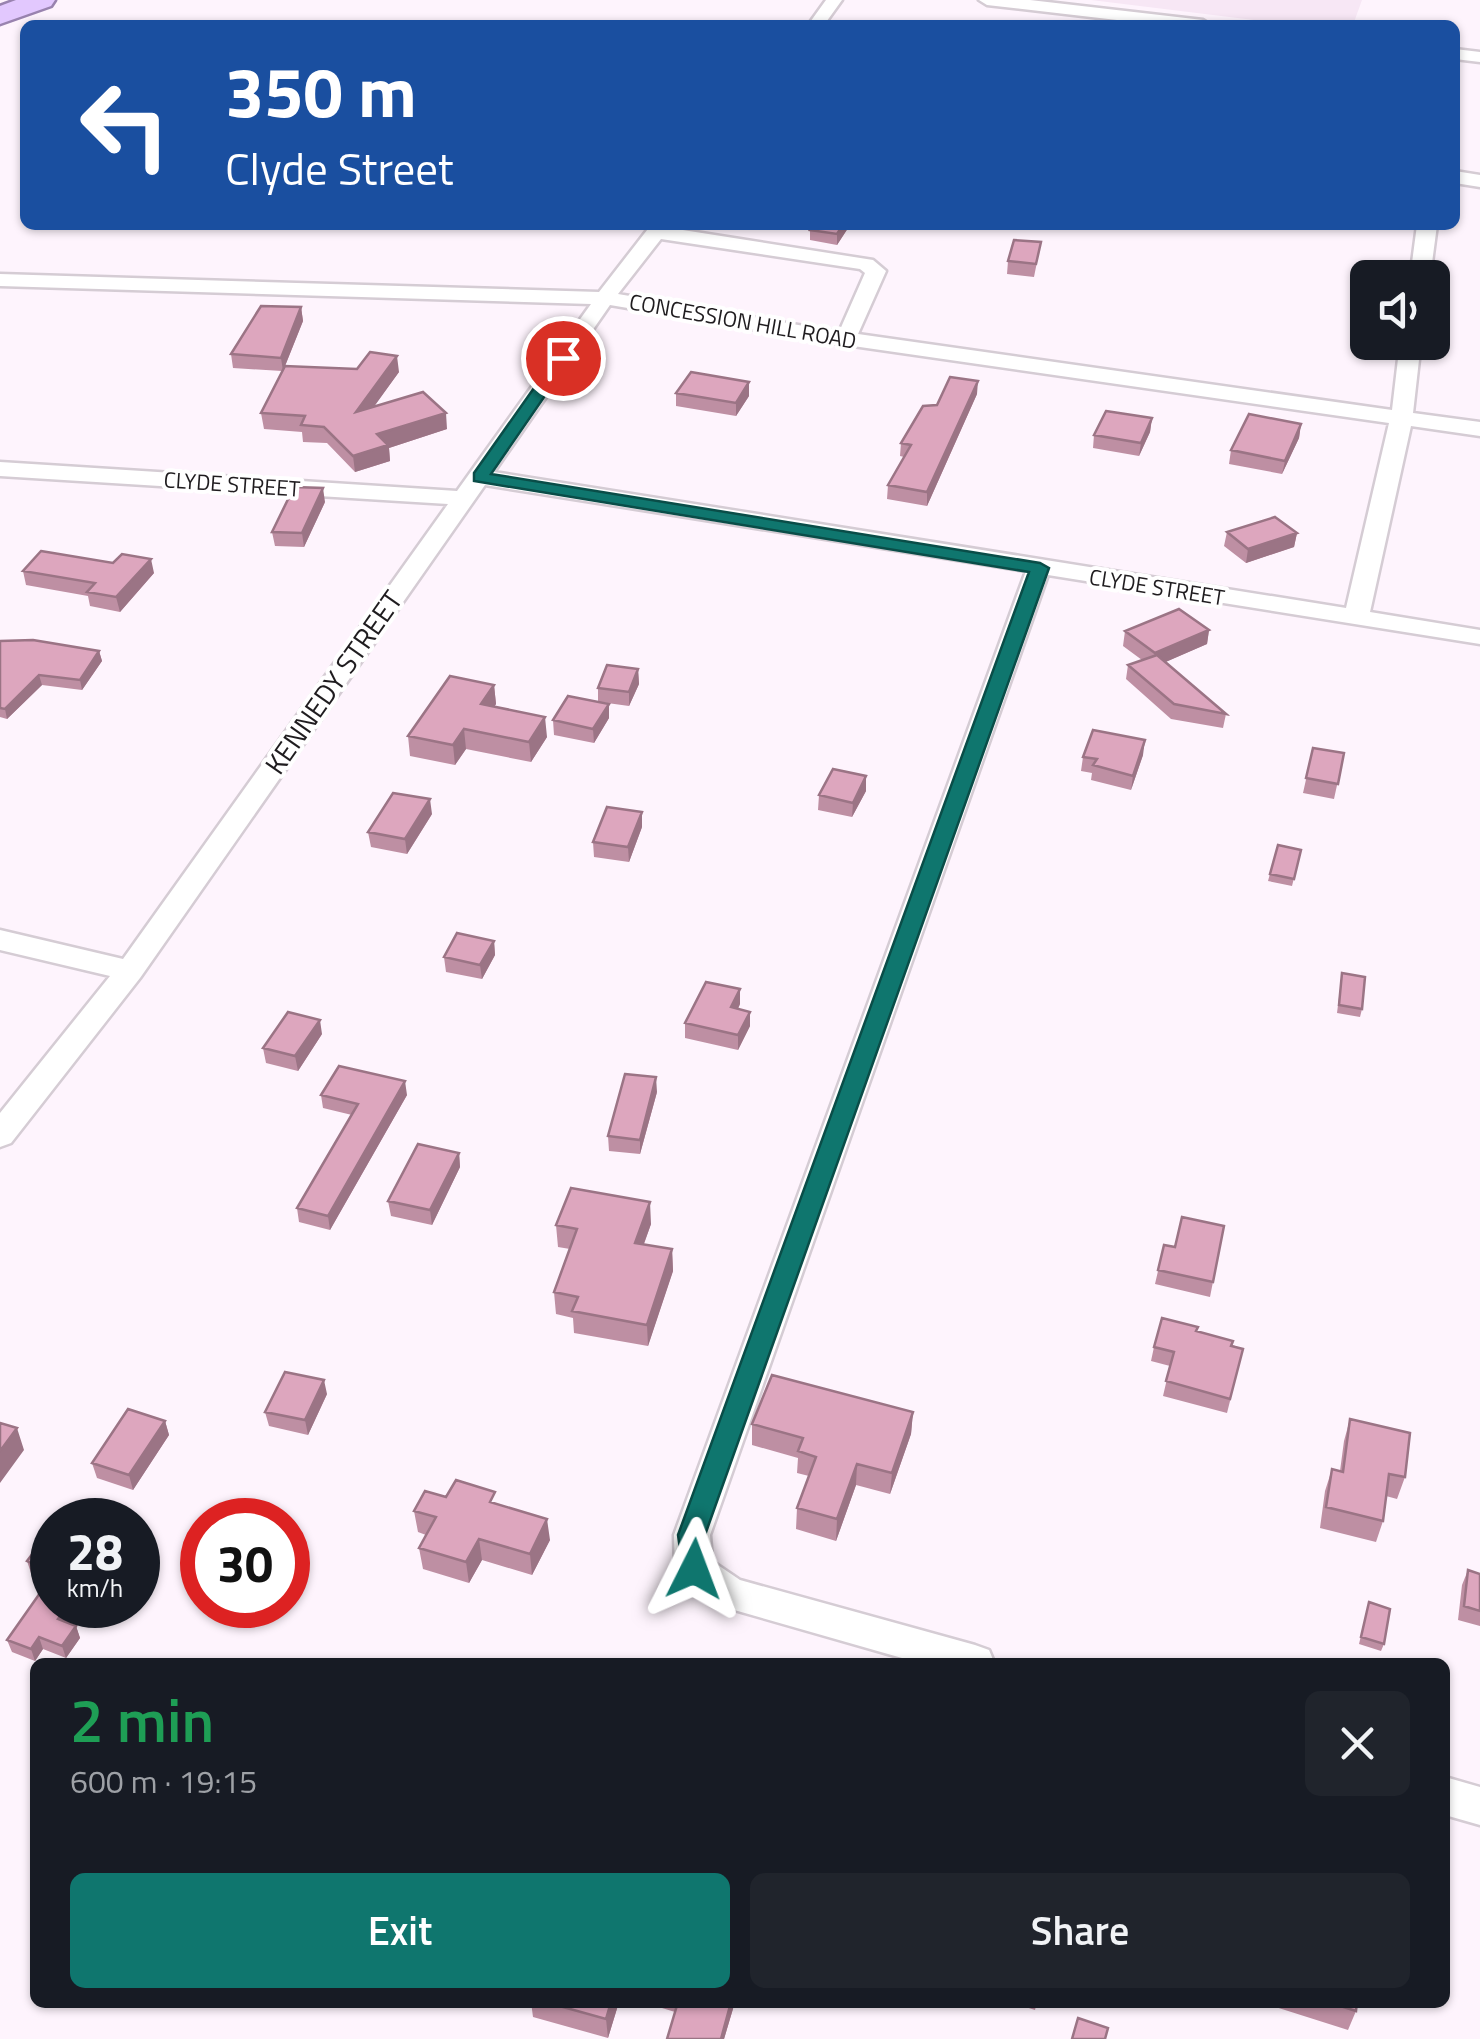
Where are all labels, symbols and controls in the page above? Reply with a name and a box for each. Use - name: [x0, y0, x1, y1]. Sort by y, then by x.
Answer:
- text: 350 m: [225, 38, 417, 144]
- icon: left: [60, 60, 190, 190]
- text: Clyde Street: [225, 134, 454, 202]
- map controls: [1350, 260, 1450, 360]
- button: sound: [1350, 260, 1450, 360]
- street label: CONCESSION HILL ROAD: [627, 284, 859, 358]
- pin: [521, 316, 606, 401]
- icon: arrive: [536, 331, 591, 386]
- street label: CLYDE STREET: [163, 462, 302, 506]
- street label: CLYDE STREET: [1087, 560, 1228, 615]
- street label: KENNEDY STREET: [253, 581, 413, 783]
- speed limit sign: 30: [180, 1498, 310, 1628]
- text: 28: [67, 1513, 123, 1589]
- position arrow: [642, 1517, 746, 1621]
- text: km/h: [67, 1569, 123, 1607]
- text: 2 min: [70, 1674, 214, 1765]
- button: close: [1305, 1691, 1410, 1796]
- text: 600 m · 19:15: [70, 1757, 257, 1805]
- button: Exit: [70, 1873, 730, 1988]
- button: Share: [750, 1873, 1410, 1988]

